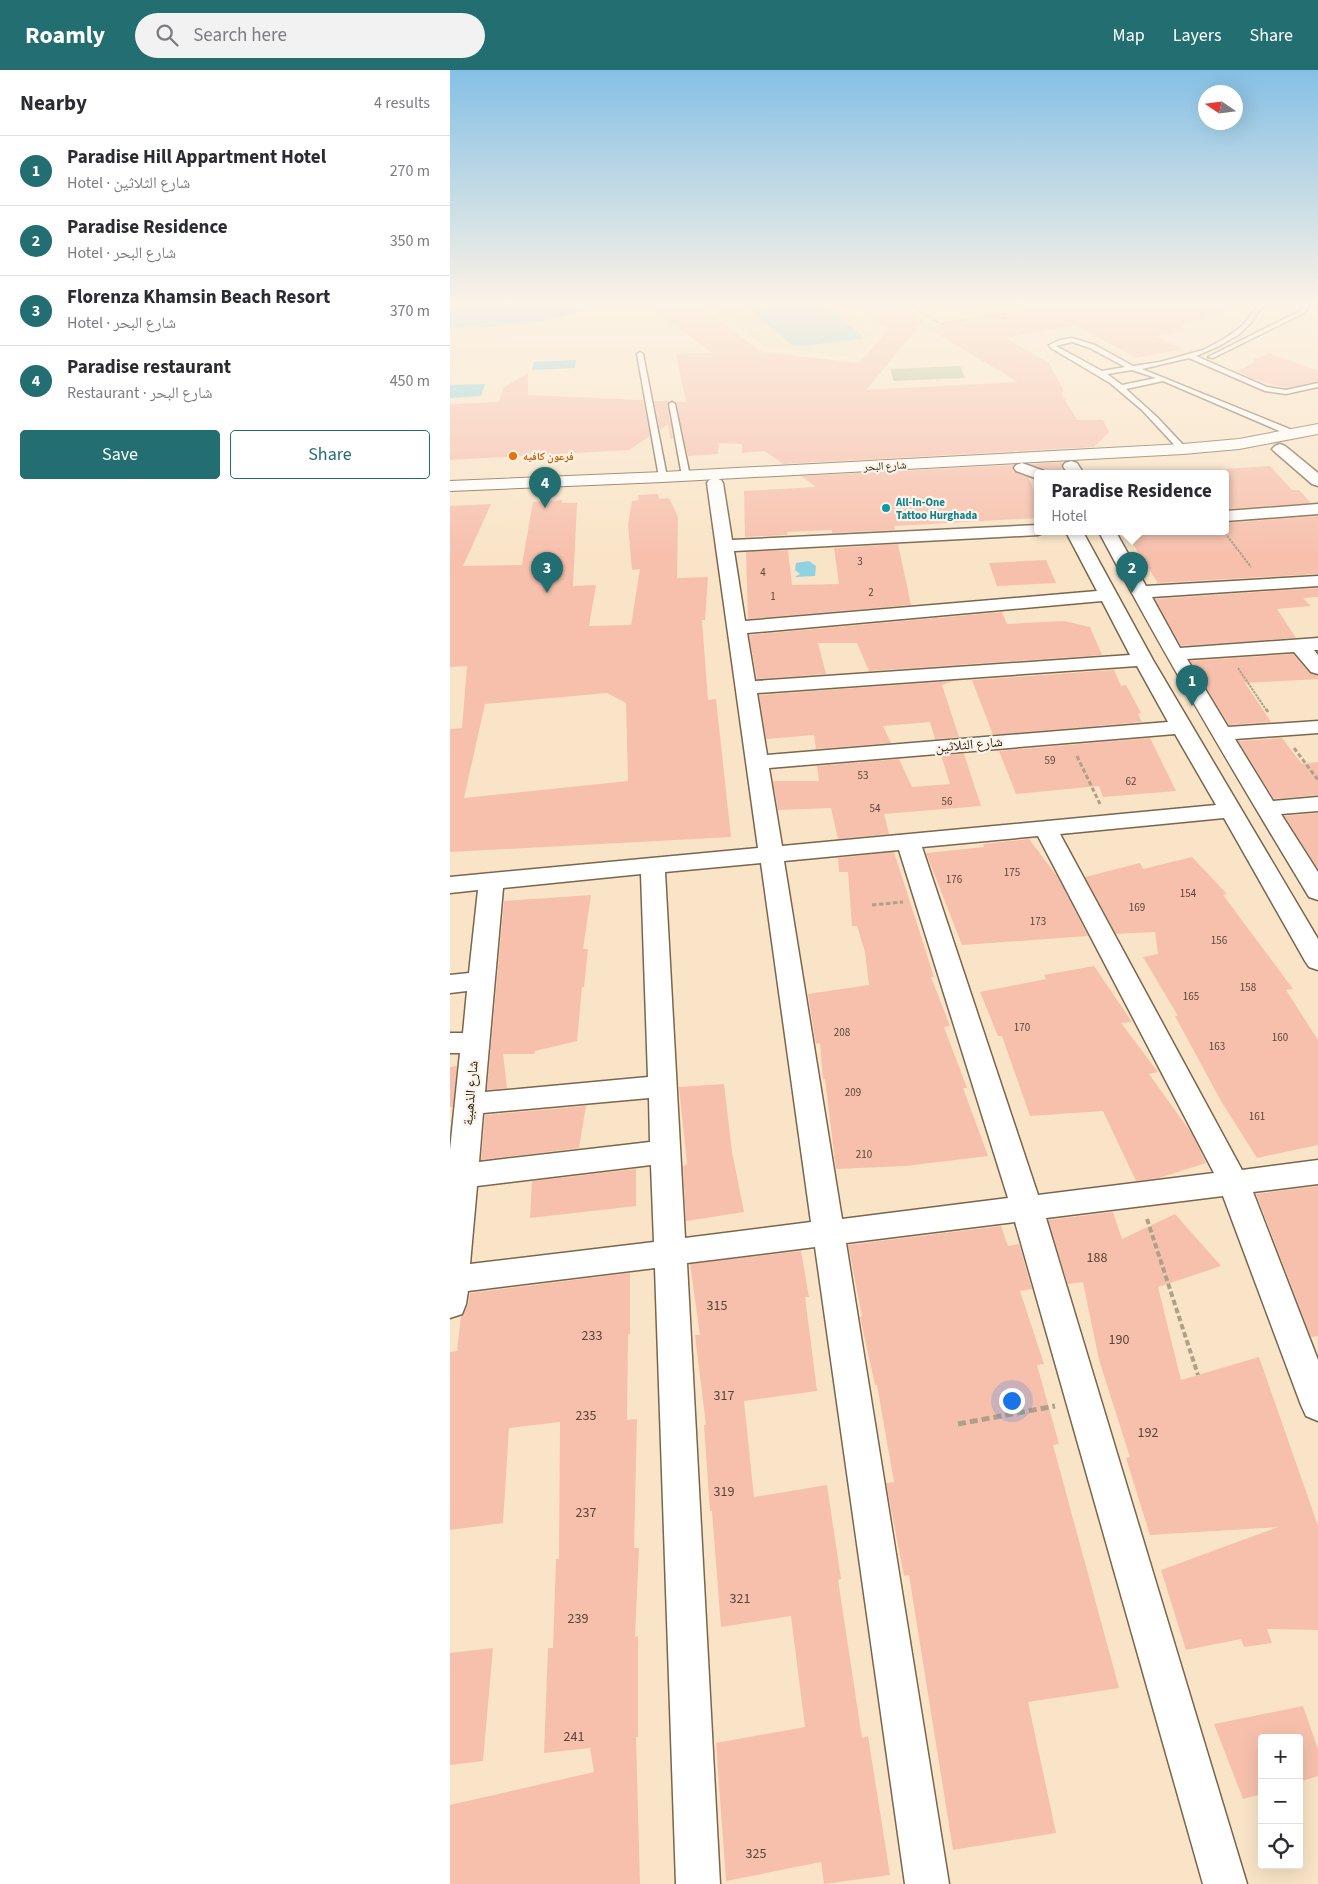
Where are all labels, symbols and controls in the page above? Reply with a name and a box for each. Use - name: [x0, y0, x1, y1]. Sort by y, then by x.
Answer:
- search box: [135, 13, 485, 58]
- text: Roamly: [25, 18, 105, 53]
- icon: search: [153, 21, 181, 49]
- text: Search here: [193, 22, 287, 49]
- text: Map: [1113, 23, 1145, 48]
- text: Layers: [1173, 23, 1222, 48]
- text: Share: [1250, 23, 1293, 48]
- north arrow: [1198, 85, 1243, 130]
- text: Nearby: [20, 88, 87, 118]
- text: 4 results: [374, 92, 430, 114]
- text: Paradise Hill Appartment Hotel: [67, 144, 326, 171]
- text: 1: [32, 160, 40, 182]
- text: 270 m: [390, 160, 430, 182]
- text: Hotel · شارع الثلاثين: [67, 172, 190, 194]
- text: Paradise Residence: [67, 214, 228, 241]
- text: 2: [32, 230, 40, 252]
- text: 350 m: [390, 230, 430, 252]
- text: Hotel · شارع البحر: [67, 242, 176, 264]
- text: Florenza Khamsin Beach Resort: [67, 284, 330, 311]
- text: 3: [32, 300, 40, 322]
- text: 370 m: [390, 300, 430, 322]
- text: Hotel · شارع البحر: [67, 312, 176, 334]
- text: Paradise restaurant: [67, 354, 231, 381]
- text: 4: [32, 370, 40, 392]
- text: 450 m: [390, 370, 430, 392]
- text: Restaurant · شارع البحر: [67, 382, 213, 404]
- button: Save: [20, 430, 220, 479]
- button: Share: [230, 430, 430, 479]
- place label: فرعون كافيه: [523, 449, 574, 464]
- marker: فرعون كافيه: [507, 450, 519, 462]
- street label: شارع البحر: [862, 457, 907, 475]
- pin: 4: [529, 467, 561, 508]
- popup: [1034, 470, 1229, 535]
- text: Paradise Residence: [1051, 478, 1212, 505]
- place label: All-In-One Tattoo Hurghada: [895, 495, 978, 523]
- marker: All-In-One Tattoo Hurghada: [880, 502, 892, 514]
- text: Hotel: [1051, 505, 1087, 527]
- pin: 3: [531, 552, 563, 593]
- pin: 2: [1116, 552, 1148, 593]
- house number: 3: [857, 554, 863, 569]
- house number: 4: [760, 565, 766, 580]
- house number: 2: [868, 585, 874, 600]
- house number: 1: [770, 589, 776, 604]
- pin: 1: [1176, 665, 1208, 706]
- street label: شارع الثلاثين: [935, 732, 1003, 758]
- house number: 59: [1045, 753, 1055, 768]
- house number: 53: [858, 768, 868, 783]
- house number: 62: [1126, 774, 1136, 789]
- house number: 56: [942, 794, 953, 809]
- house number: 54: [870, 801, 881, 816]
- house number: 175: [1004, 865, 1020, 880]
- house number: 176: [946, 872, 963, 887]
- house number: 154: [1180, 886, 1197, 901]
- house number: 169: [1129, 900, 1145, 915]
- house number: 173: [1030, 914, 1046, 929]
- house number: 156: [1211, 933, 1228, 948]
- house number: 158: [1240, 980, 1257, 995]
- house number: 165: [1183, 989, 1199, 1004]
- house number: 170: [1014, 1020, 1030, 1035]
- house number: 208: [834, 1025, 851, 1040]
- house number: 160: [1272, 1030, 1288, 1045]
- house number: 163: [1209, 1039, 1225, 1054]
- street label: شارع الذهبية: [458, 1060, 484, 1126]
- house number: 209: [845, 1085, 861, 1100]
- house number: 161: [1249, 1109, 1265, 1124]
- house number: 210: [856, 1147, 872, 1162]
- house number: 188: [1087, 1248, 1107, 1268]
- house number: 315: [707, 1296, 727, 1316]
- house number: 233: [582, 1326, 602, 1346]
- house number: 190: [1109, 1330, 1129, 1350]
- house number: 317: [714, 1386, 734, 1406]
- your location: [999, 1388, 1025, 1414]
- house number: 235: [576, 1406, 596, 1426]
- house number: 192: [1138, 1423, 1158, 1443]
- house number: 319: [714, 1482, 734, 1502]
- house number: 237: [576, 1503, 596, 1523]
- house number: 321: [730, 1589, 750, 1609]
- house number: 239: [568, 1609, 588, 1629]
- house number: 241: [564, 1727, 584, 1747]
- map controls: [1258, 1734, 1303, 1869]
- button: +: [1258, 1734, 1303, 1779]
- button: −: [1258, 1779, 1303, 1824]
- button: locate: [1258, 1824, 1303, 1869]
- house number: 325: [746, 1844, 766, 1864]

